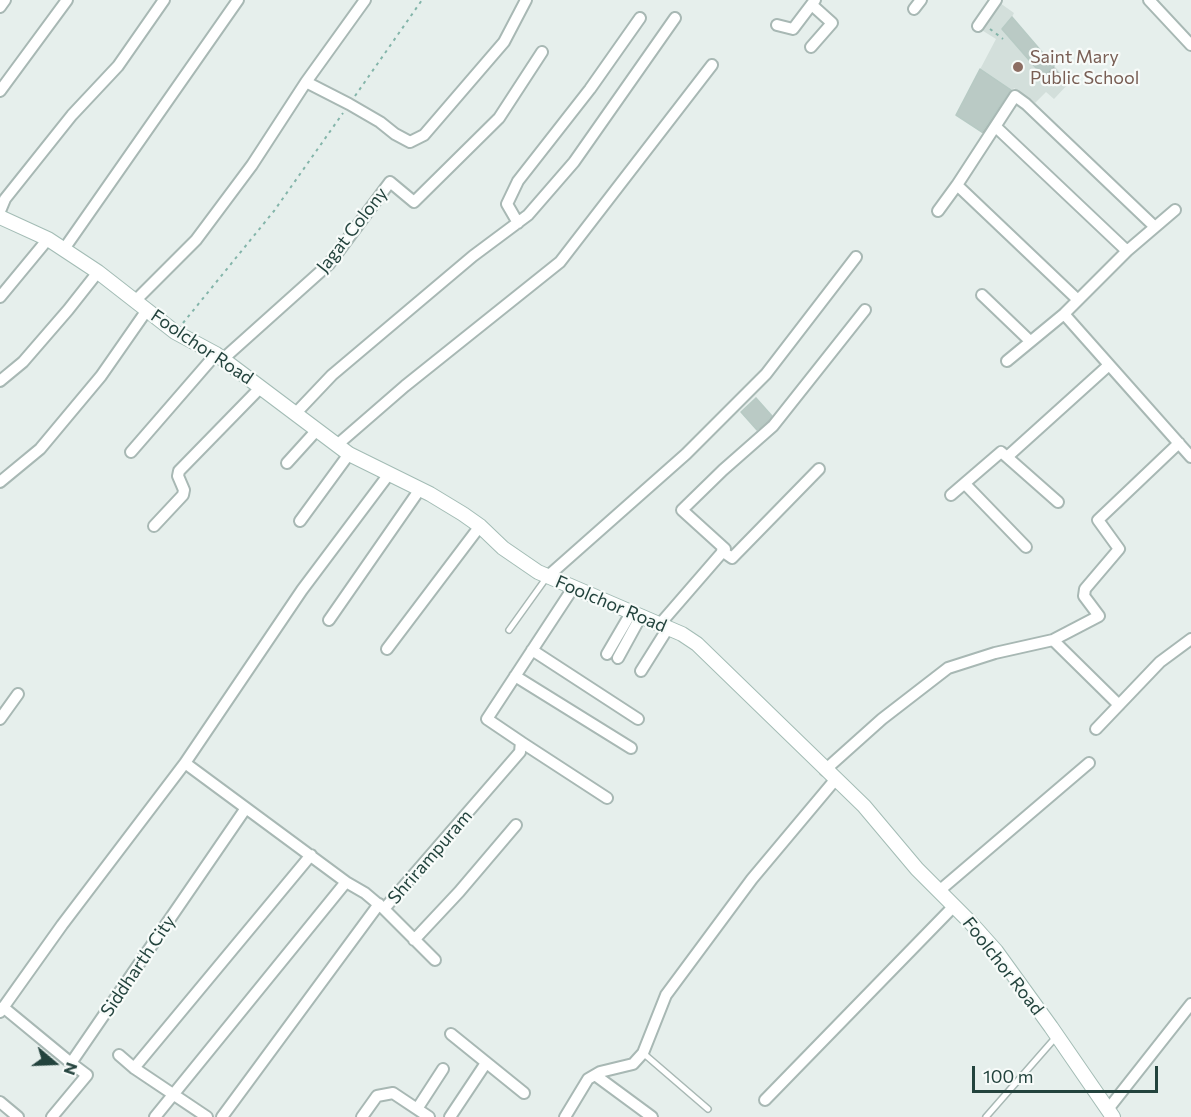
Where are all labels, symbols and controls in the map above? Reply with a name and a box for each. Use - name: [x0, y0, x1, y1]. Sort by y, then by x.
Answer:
- place label: Saint Mary Public School: [1030, 46, 1139, 88]
- marker: Saint Mary Public School: [1011, 60, 1025, 74]
- street label: Jagat Colony: [312, 183, 392, 277]
- street label: Foolchor Road: [147, 305, 257, 389]
- street label: Foolchor Road: [552, 571, 670, 637]
- street label: Shrirampuram: [383, 806, 477, 908]
- street label: Siddharth City: [96, 911, 180, 1021]
- street label: Foolchor Road: [958, 913, 1048, 1019]
- north arrow: [24, 1033, 84, 1093]
- scale bar: [975, 1054, 1161, 1092]
- text: N: [61, 1060, 82, 1078]
- text: 100 m: [983, 1065, 1033, 1087]

